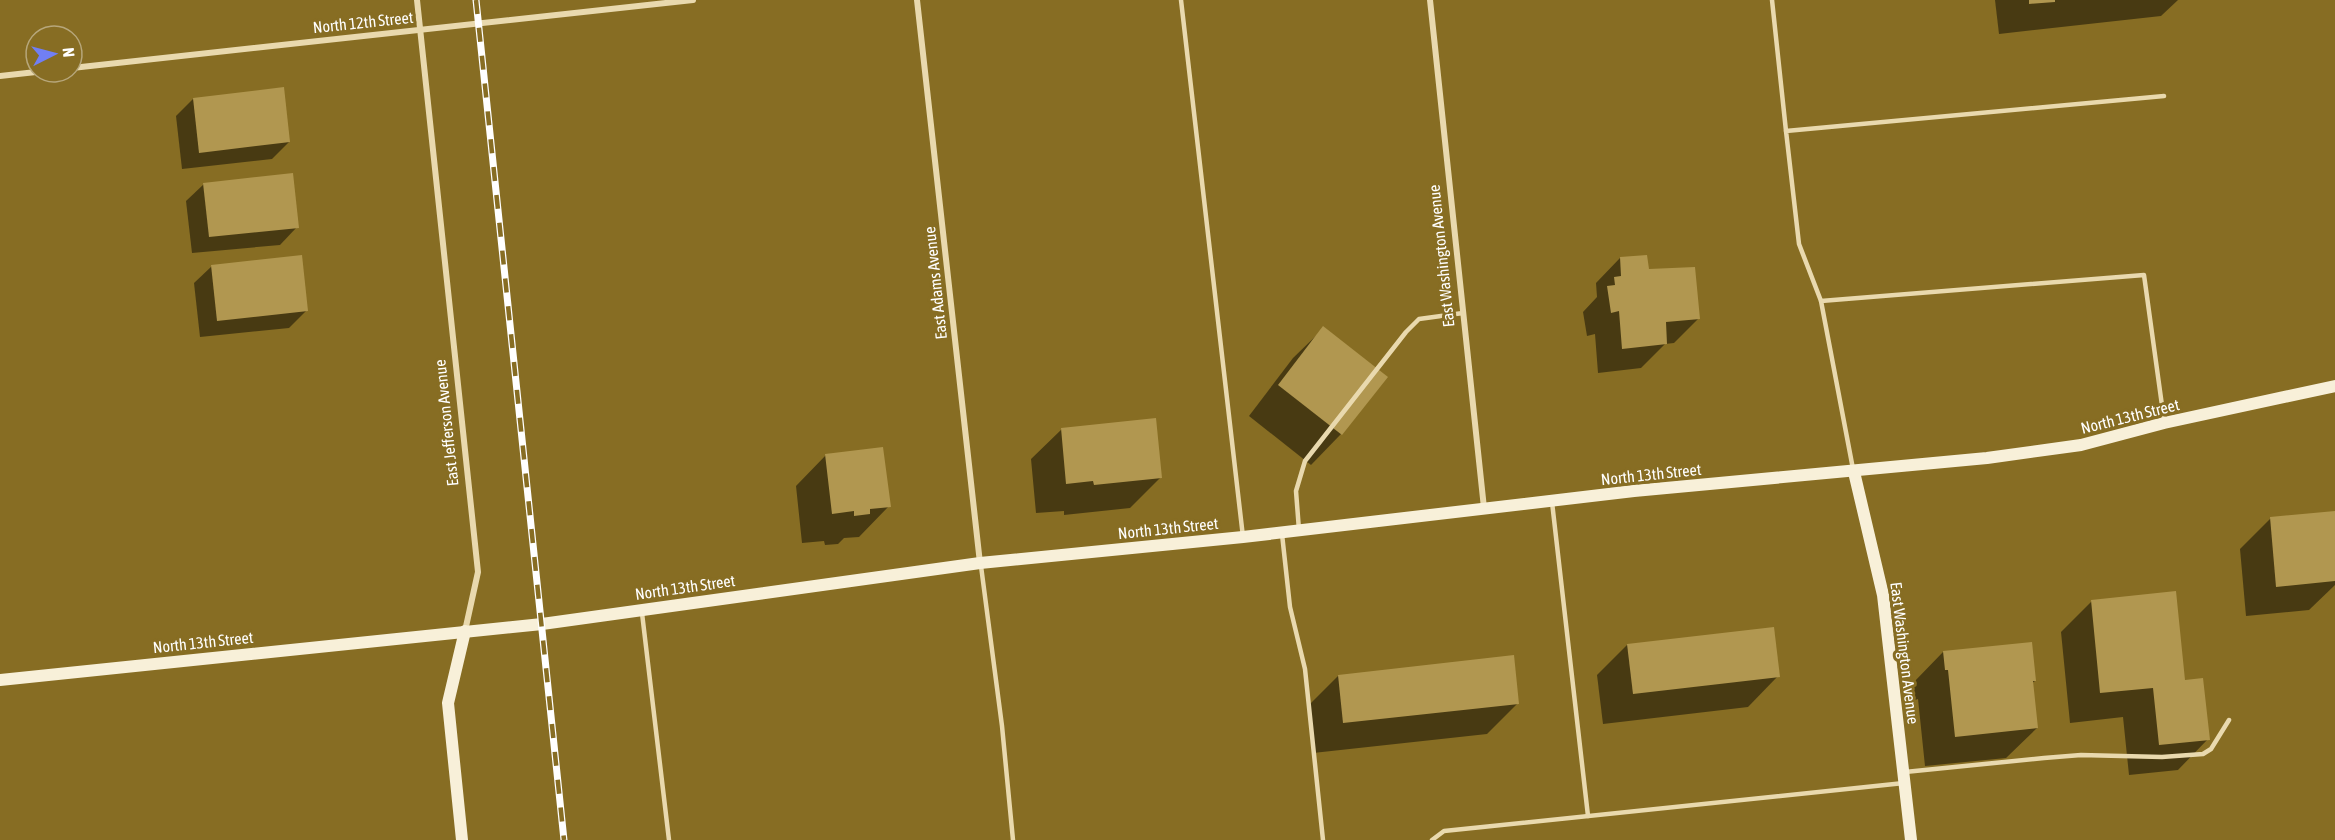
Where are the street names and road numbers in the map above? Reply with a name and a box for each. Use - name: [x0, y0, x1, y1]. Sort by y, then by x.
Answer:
- street label: North 12th Street: [312, 8, 414, 36]
- street label: East Washington Avenue: [1425, 184, 1458, 328]
- street label: East Adams Avenue: [920, 226, 950, 340]
- street label: East Jefferson Avenue: [430, 359, 462, 487]
- street label: North 13th Street: [2079, 395, 2181, 437]
- street label: North 13th Street: [1600, 460, 1702, 488]
- street label: North 13th Street: [1117, 514, 1219, 542]
- street label: North 13th Street: [634, 571, 737, 603]
- street label: East Washington Avenue: [1886, 581, 1923, 725]
- street label: North 13th Street: [152, 628, 254, 656]

